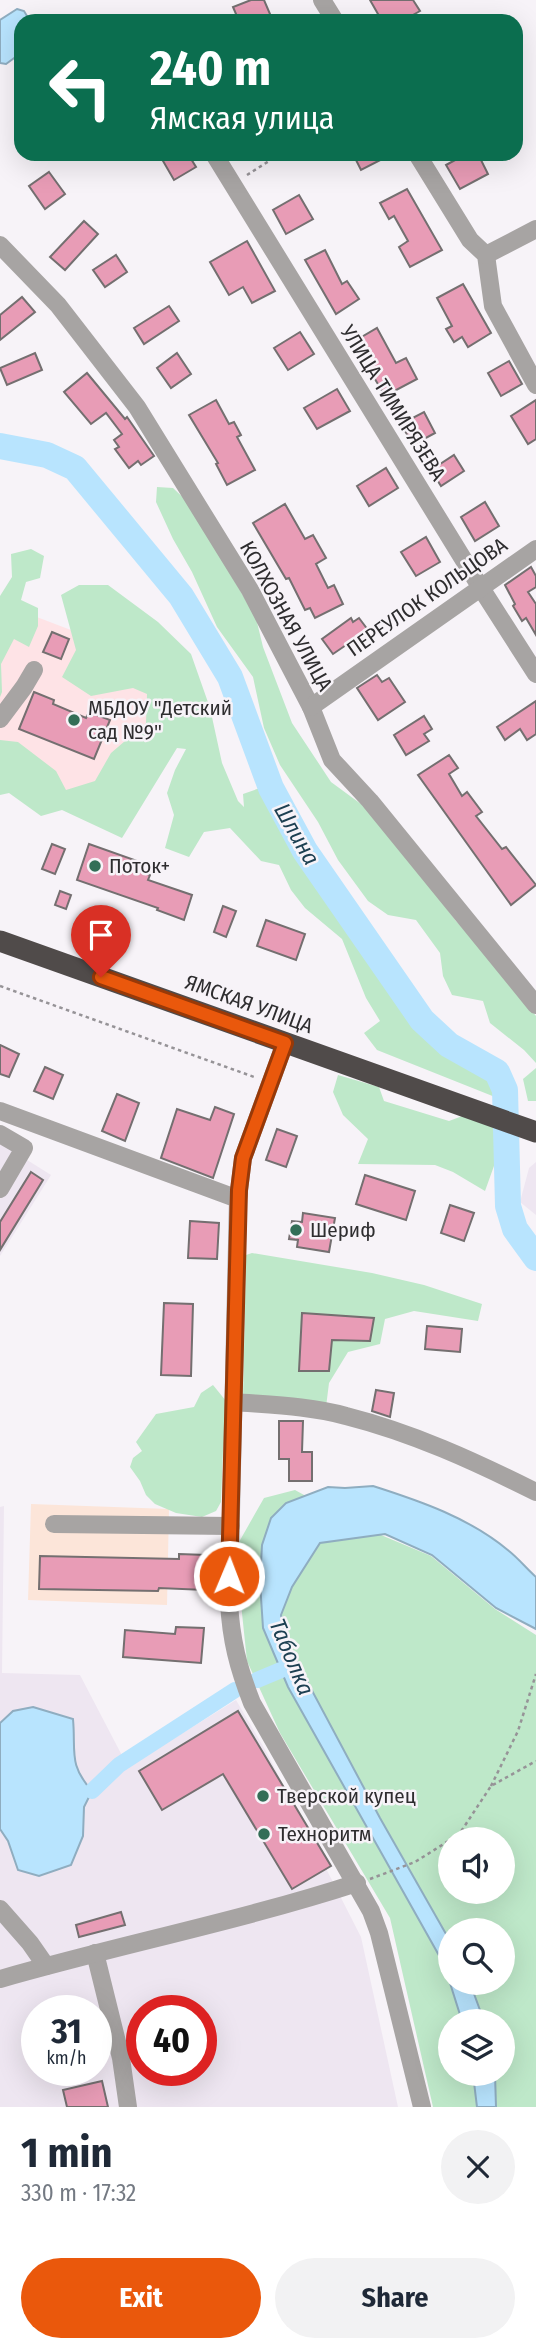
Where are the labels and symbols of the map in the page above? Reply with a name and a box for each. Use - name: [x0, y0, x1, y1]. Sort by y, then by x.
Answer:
- street label: УЛИЦА ТИМИРЯЗЕВА: [334, 320, 451, 486]
- street label: ПЕРЕУЛОК КОЛЬЦОВА: [342, 532, 512, 662]
- street label: КОЛХОЗНАЯ УЛИЦА: [234, 536, 338, 696]
- place label: МБДОУ "Детский сад №9": [88, 695, 232, 745]
- marker: МБДОУ "Детский сад №9": [66, 712, 82, 728]
- water label: Шлина: [268, 798, 326, 870]
- place label: Поток+: [109, 853, 170, 879]
- marker: Поток+: [87, 858, 103, 874]
- pin: [71, 905, 131, 977]
- street label: ЯМСКАЯ УЛИЦА: [182, 969, 316, 1039]
- place label: Шериф: [310, 1217, 376, 1243]
- marker: Шериф: [288, 1222, 304, 1238]
- position arrow: [192, 1539, 266, 1613]
- water label: Таболка: [263, 1615, 321, 1699]
- place label: Тверской купец: [277, 1783, 416, 1809]
- marker: Тверской купец: [255, 1788, 271, 1804]
- place label: Техноритм: [278, 1821, 372, 1847]
- marker: Техноритм: [256, 1826, 272, 1842]
- speed limit sign: 40: [126, 1995, 217, 2086]

